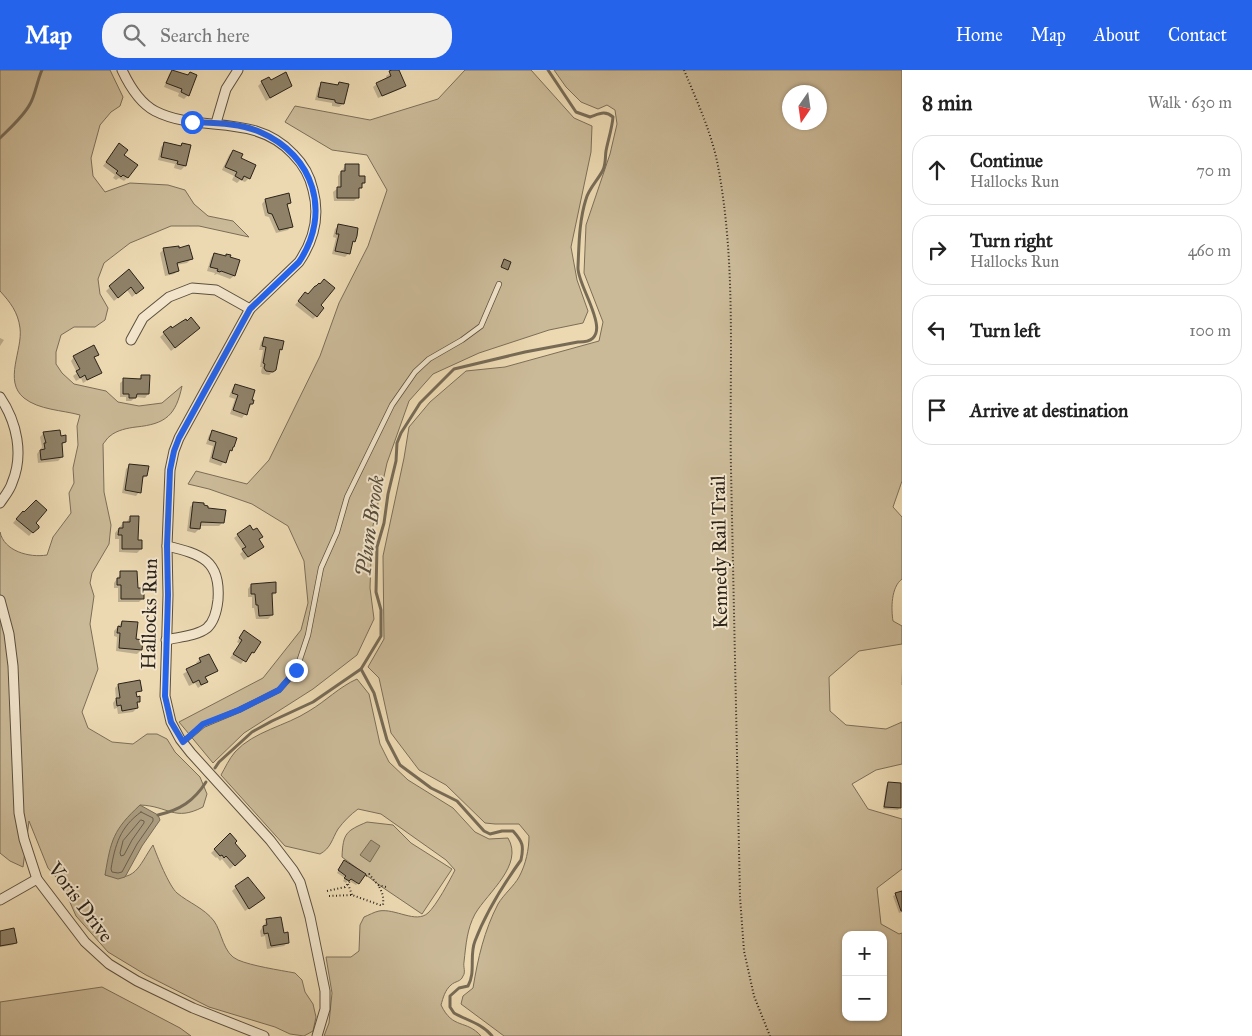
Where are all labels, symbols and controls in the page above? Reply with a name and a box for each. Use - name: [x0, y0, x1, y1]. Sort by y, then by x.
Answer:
- search box: [102, 13, 452, 58]
- text: Map: [25, 20, 72, 50]
- icon: search: [120, 21, 148, 49]
- text: Search here: [160, 24, 250, 47]
- text: Home: [956, 24, 1003, 46]
- text: Map: [1031, 24, 1066, 46]
- text: About: [1094, 24, 1140, 46]
- text: Contact: [1168, 24, 1227, 46]
- north arrow: [782, 85, 827, 130]
- text: 8 min: [922, 90, 972, 116]
- text: Walk · 630 m: [1148, 93, 1232, 112]
- route start: [181, 111, 204, 134]
- text: Continue: [970, 149, 1043, 172]
- icon: ahead: [923, 156, 951, 184]
- text: 70 m: [1196, 161, 1231, 180]
- text: Hallocks Run: [970, 172, 1059, 191]
- text: Turn right: [970, 229, 1053, 252]
- icon: right: [923, 236, 951, 264]
- text: 460 m: [1188, 241, 1231, 260]
- text: Hallocks Run: [970, 252, 1059, 271]
- icon: left: [923, 316, 951, 344]
- text: Turn left: [970, 319, 1040, 342]
- text: 100 m: [1189, 321, 1231, 340]
- icon: arrive: [923, 396, 951, 424]
- text: Arrive at destination: [970, 399, 1128, 422]
- water label: Plum Brook: [350, 473, 390, 578]
- street label: Kennedy Rail Trail: [706, 474, 732, 629]
- street label: Hallocks Run: [136, 558, 162, 670]
- route end: [285, 659, 308, 682]
- street label: Voris Drive: [43, 857, 119, 947]
- map controls: [842, 931, 887, 1021]
- button: +: [842, 931, 887, 976]
- button: −: [842, 976, 887, 1021]

